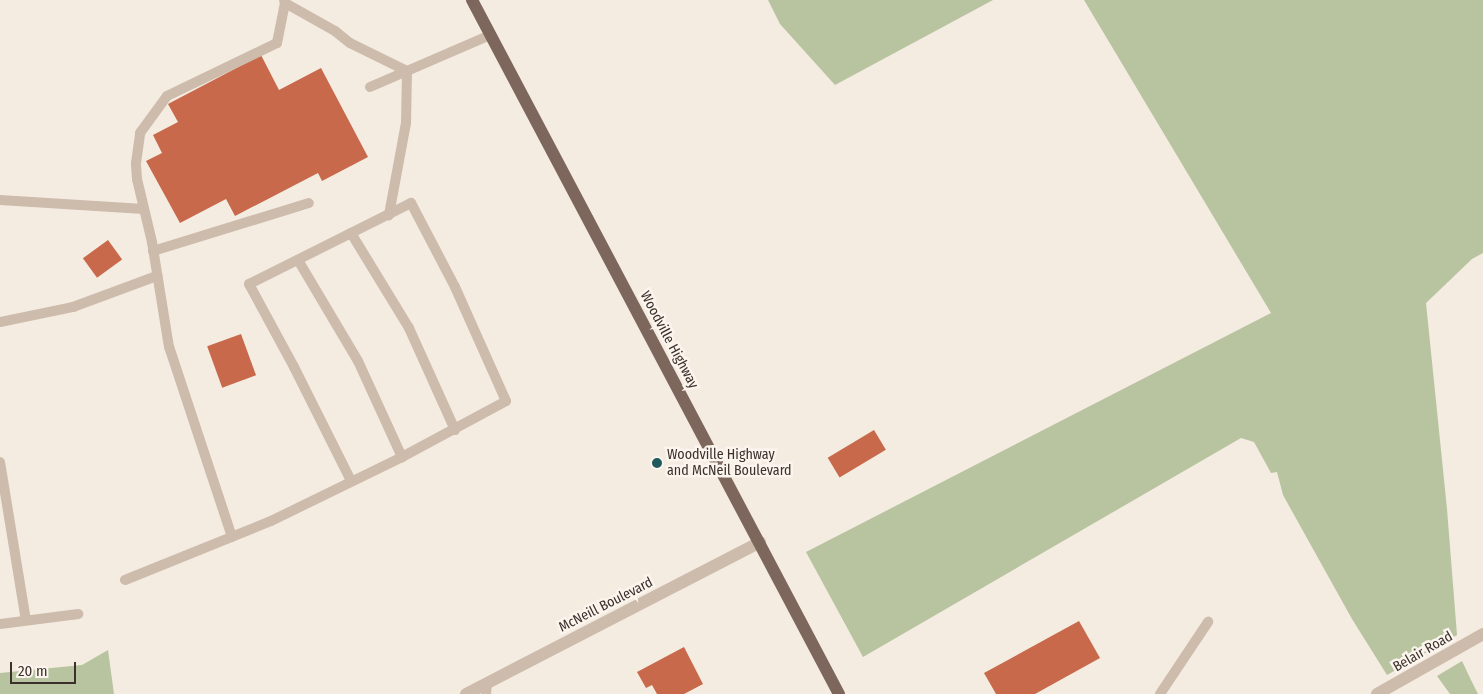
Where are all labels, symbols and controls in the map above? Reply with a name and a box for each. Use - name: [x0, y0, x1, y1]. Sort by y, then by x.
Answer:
- street label: Woodville Highway: [636, 289, 702, 391]
- place label: Woodville Highway and McNeil Boulevard: [667, 447, 792, 480]
- marker: Woodville Highway and McNeil Boulevard: [651, 457, 663, 469]
- street label: McNeill Boulevard: [556, 574, 656, 636]
- street label: Belair Road: [1390, 628, 1456, 676]
- scale bar: [12, 652, 79, 684]
- text: 20 m: [18, 662, 48, 680]

